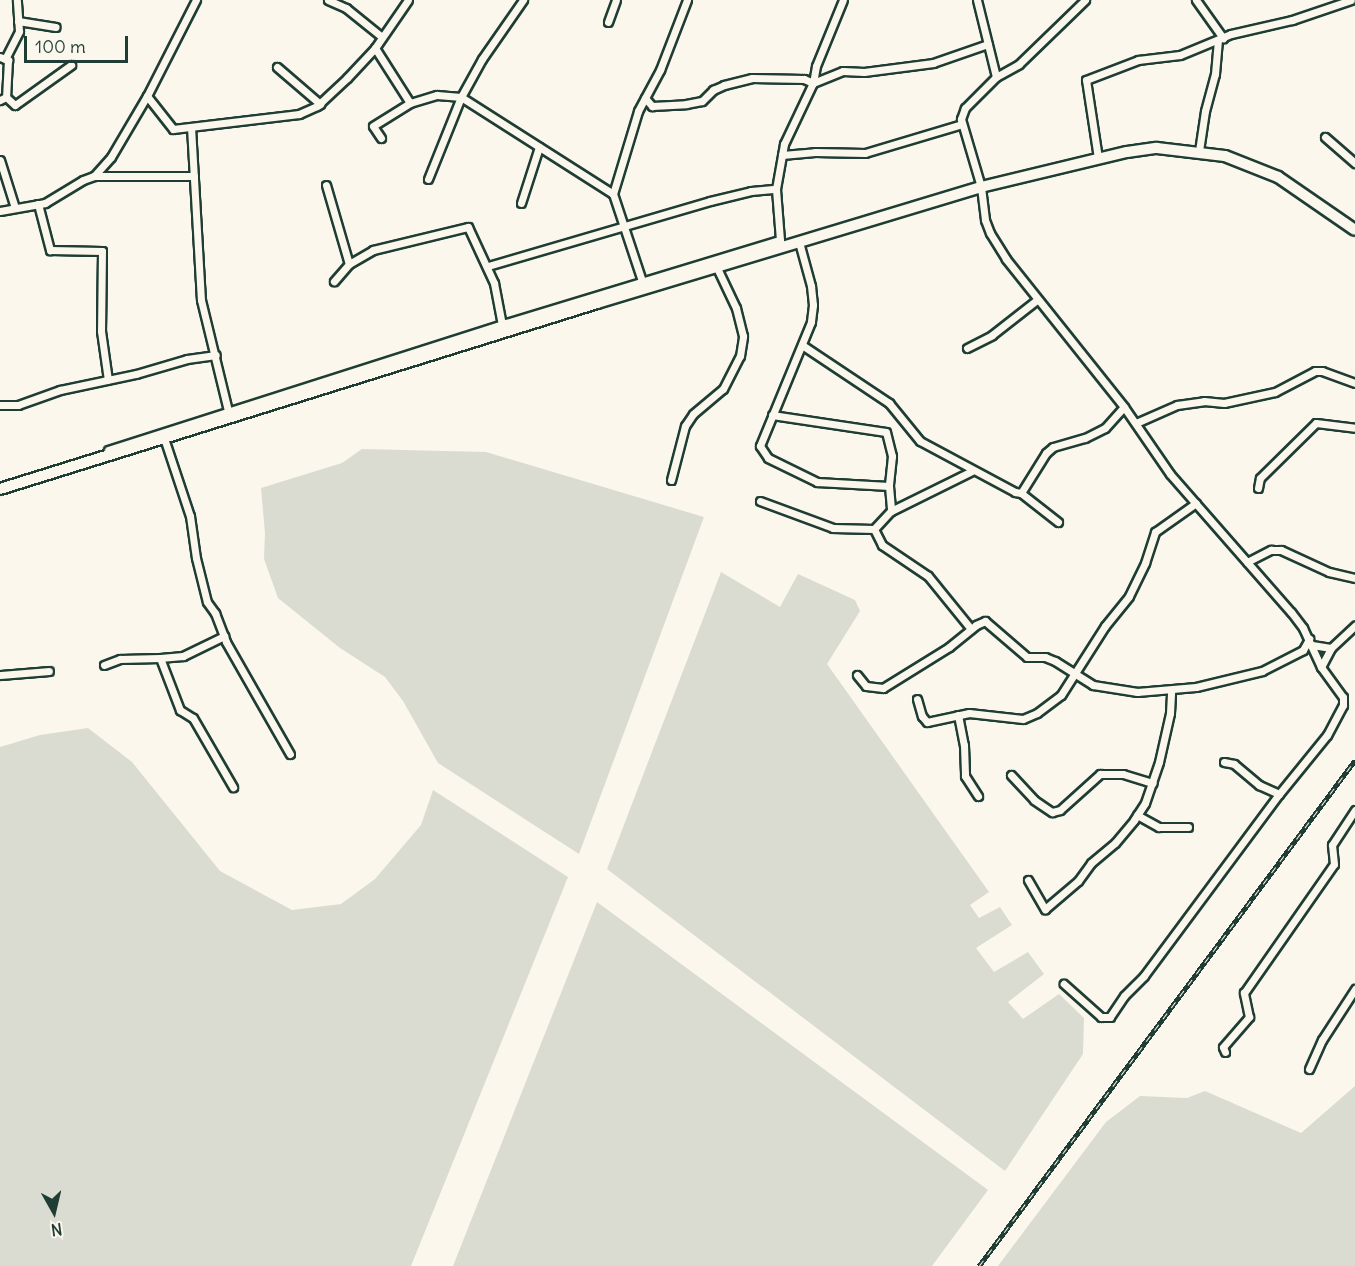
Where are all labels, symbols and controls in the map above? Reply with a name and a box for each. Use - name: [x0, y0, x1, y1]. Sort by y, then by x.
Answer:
- scale bar: [27, 24, 130, 62]
- text: 100 m: [35, 35, 86, 58]
- north arrow: [24, 1182, 84, 1242]
- text: N: [50, 1219, 63, 1240]

